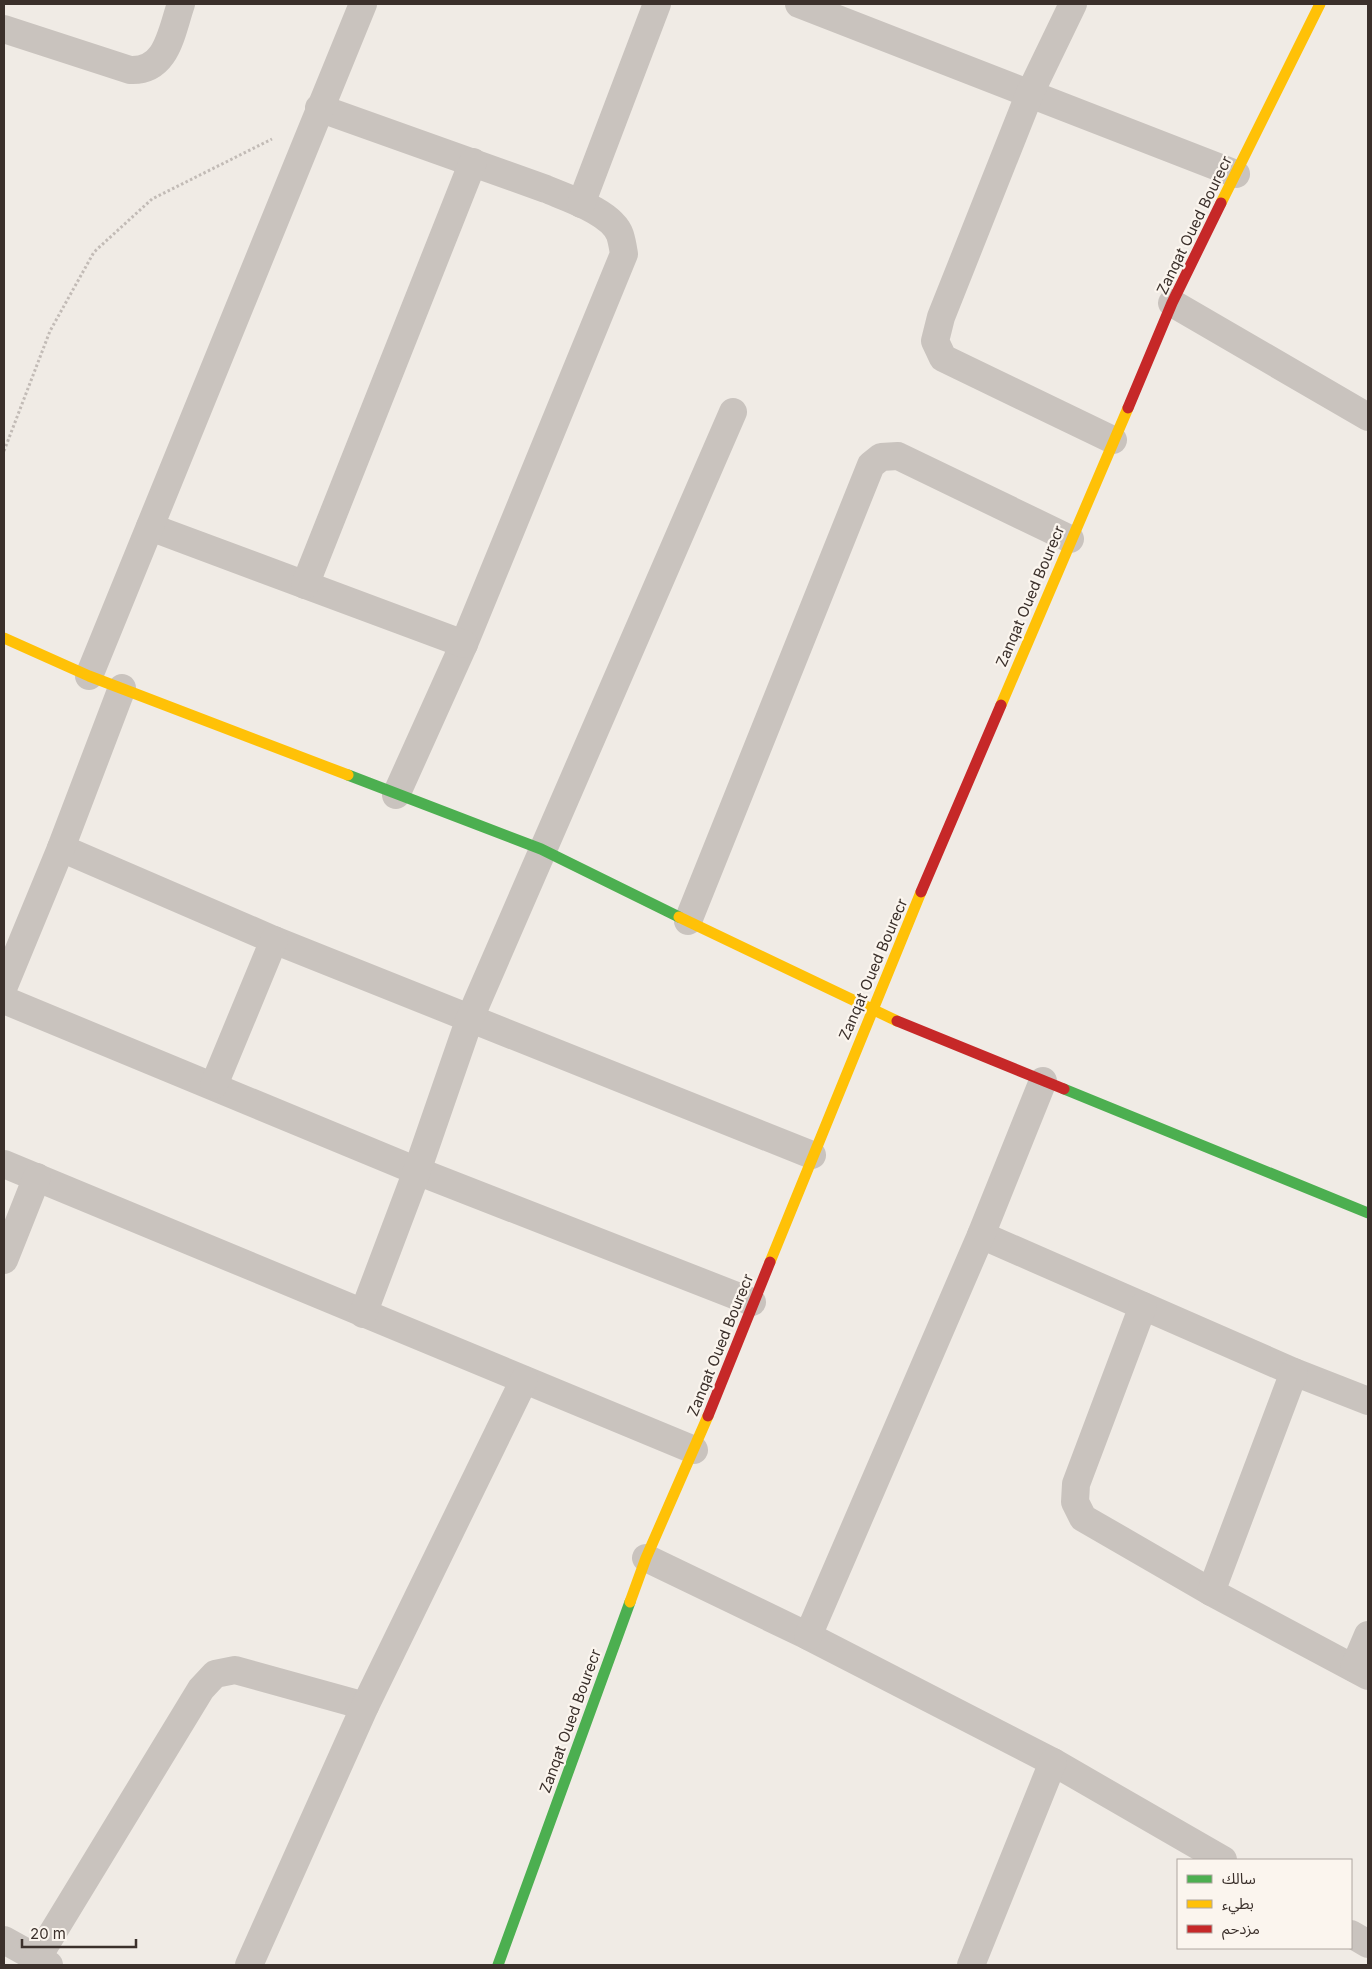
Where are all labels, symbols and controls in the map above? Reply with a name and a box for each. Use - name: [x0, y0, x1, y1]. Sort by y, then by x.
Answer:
- street label: Zanqat Oued Bourecr: [1152, 152, 1236, 297]
- street label: Zanqat Oued Bourecr: [992, 522, 1069, 670]
- street label: Zanqat Oued Bourecr: [835, 895, 912, 1043]
- street label: Zanqat Oued Bourecr: [683, 1271, 757, 1419]
- street label: Zanqat Oued Bourecr: [535, 1646, 605, 1796]
- legend: [1177, 1859, 1352, 1949]
- text: سالك: [1222, 1869, 1256, 1888]
- text: بطيء: [1222, 1894, 1254, 1915]
- scale bar: [22, 1916, 136, 1948]
- text: مزدحم: [1222, 1919, 1260, 1940]
- text: 20 m: [30, 1924, 66, 1943]

